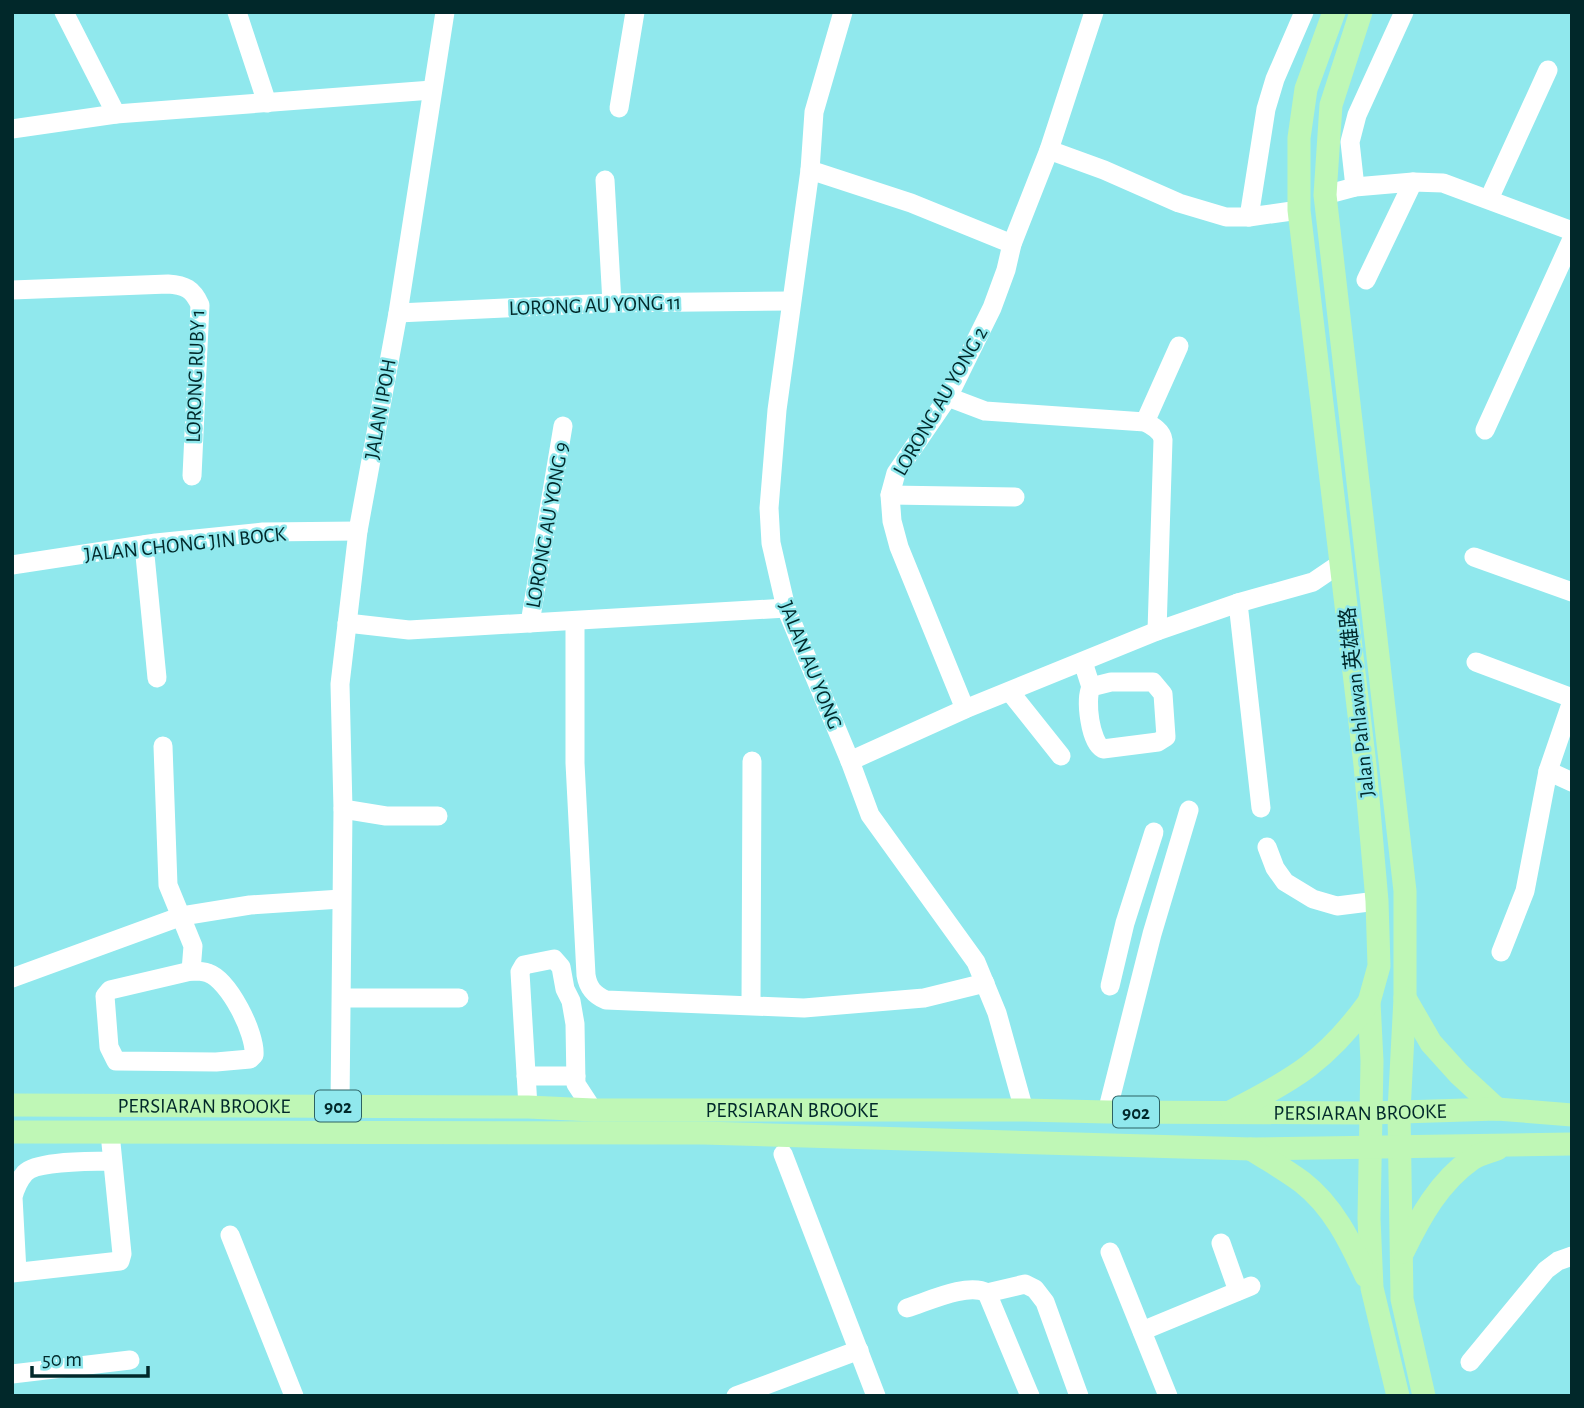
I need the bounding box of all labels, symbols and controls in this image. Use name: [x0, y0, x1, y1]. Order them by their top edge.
street label: LORONG AU YONG 11: [508, 292, 682, 319]
street label: LORONG RUBY 1: [183, 309, 208, 443]
street label: LORONG AU YONG 2: [889, 323, 991, 479]
street label: JALAN IPOH: [361, 357, 400, 461]
street label: LORONG AU YONG 9: [523, 440, 572, 610]
street label: JALAN CHONG JIN BOCK: [83, 523, 287, 566]
street label: JALAN AU YONG: [775, 598, 846, 732]
street label: Jalan Pahlawan 英雄路: [1336, 606, 1378, 798]
road number: 902: [315, 1090, 361, 1122]
street label: PERSIARAN BROOKE: [117, 1095, 291, 1117]
road number: 902: [1113, 1096, 1159, 1128]
street label: PERSIARAN BROOKE: [705, 1100, 878, 1121]
street label: PERSIARAN BROOKE: [1273, 1101, 1447, 1124]
scale bar: [32, 1334, 147, 1378]
text: 50 m: [42, 1349, 82, 1370]

